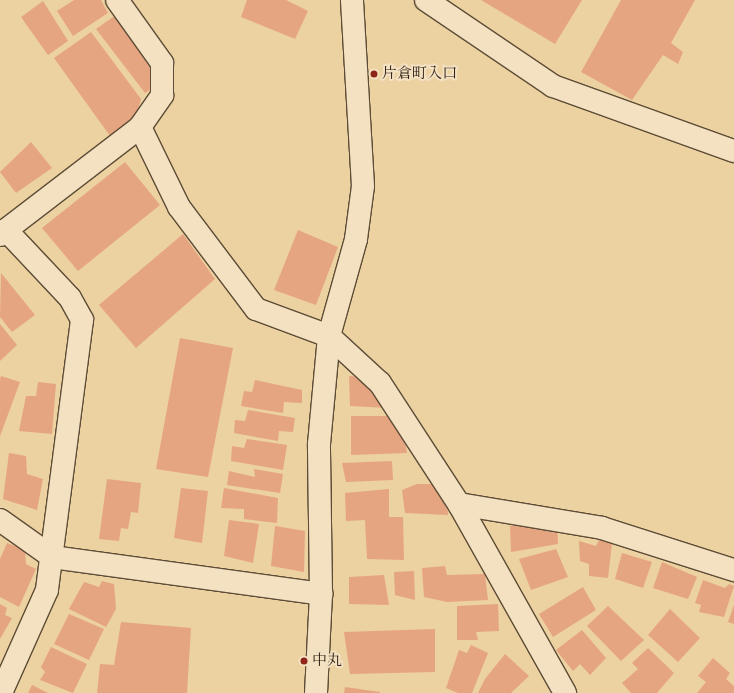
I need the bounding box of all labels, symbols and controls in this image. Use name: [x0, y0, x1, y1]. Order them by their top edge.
place label: 片倉町入口: [382, 65, 457, 83]
marker: 片倉町入口: [369, 69, 379, 79]
place label: 中丸: [312, 652, 342, 670]
marker: 中丸: [299, 656, 309, 666]

